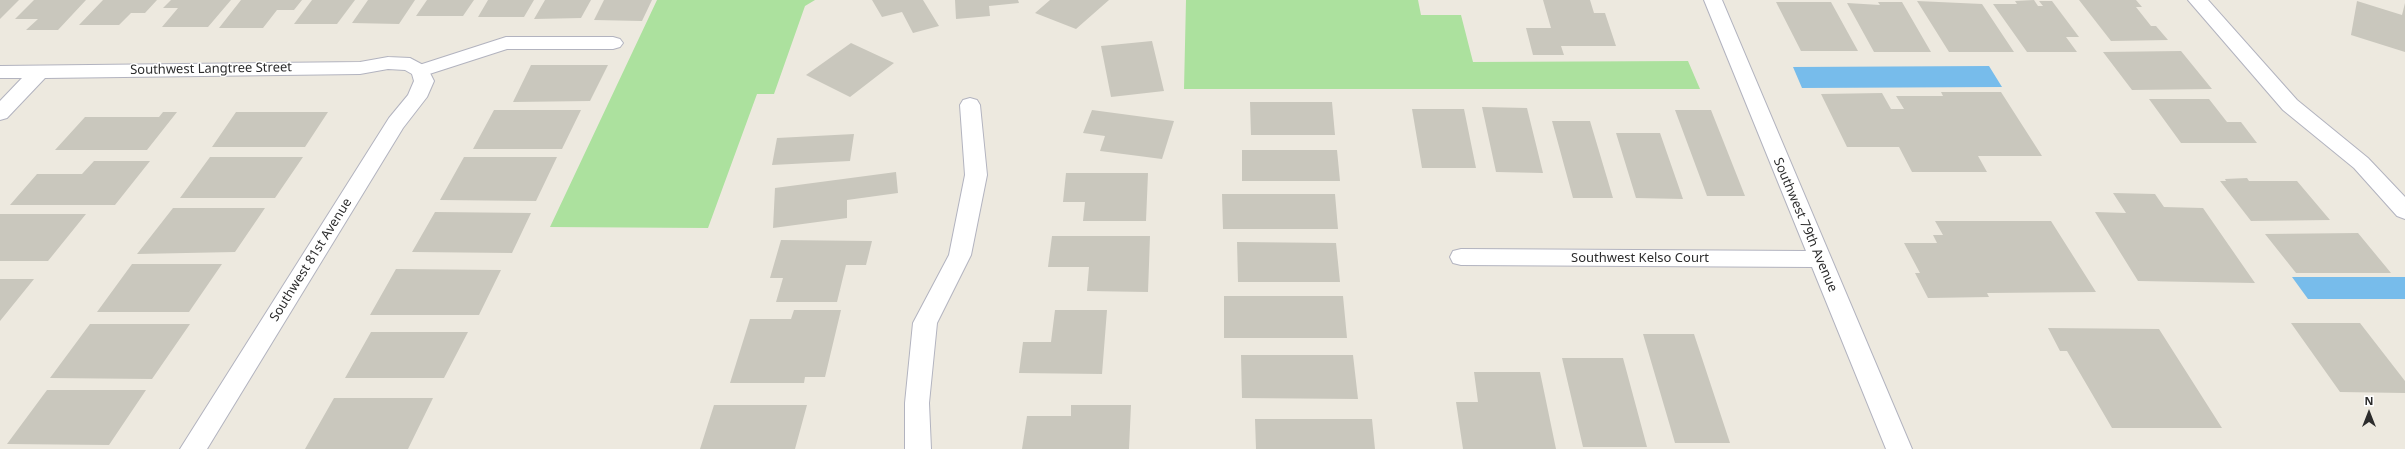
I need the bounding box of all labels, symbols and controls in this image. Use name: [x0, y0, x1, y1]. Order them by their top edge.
street label: Southwest Langtree Street: [130, 60, 292, 78]
street label: Southwest 79th Avenue: [1770, 156, 1840, 294]
street label: Southwest 81st Avenue: [267, 195, 355, 325]
street label: Southwest Kelso Court: [1571, 250, 1709, 266]
north arrow: [2349, 393, 2389, 433]
text: N: [2365, 393, 2373, 408]

